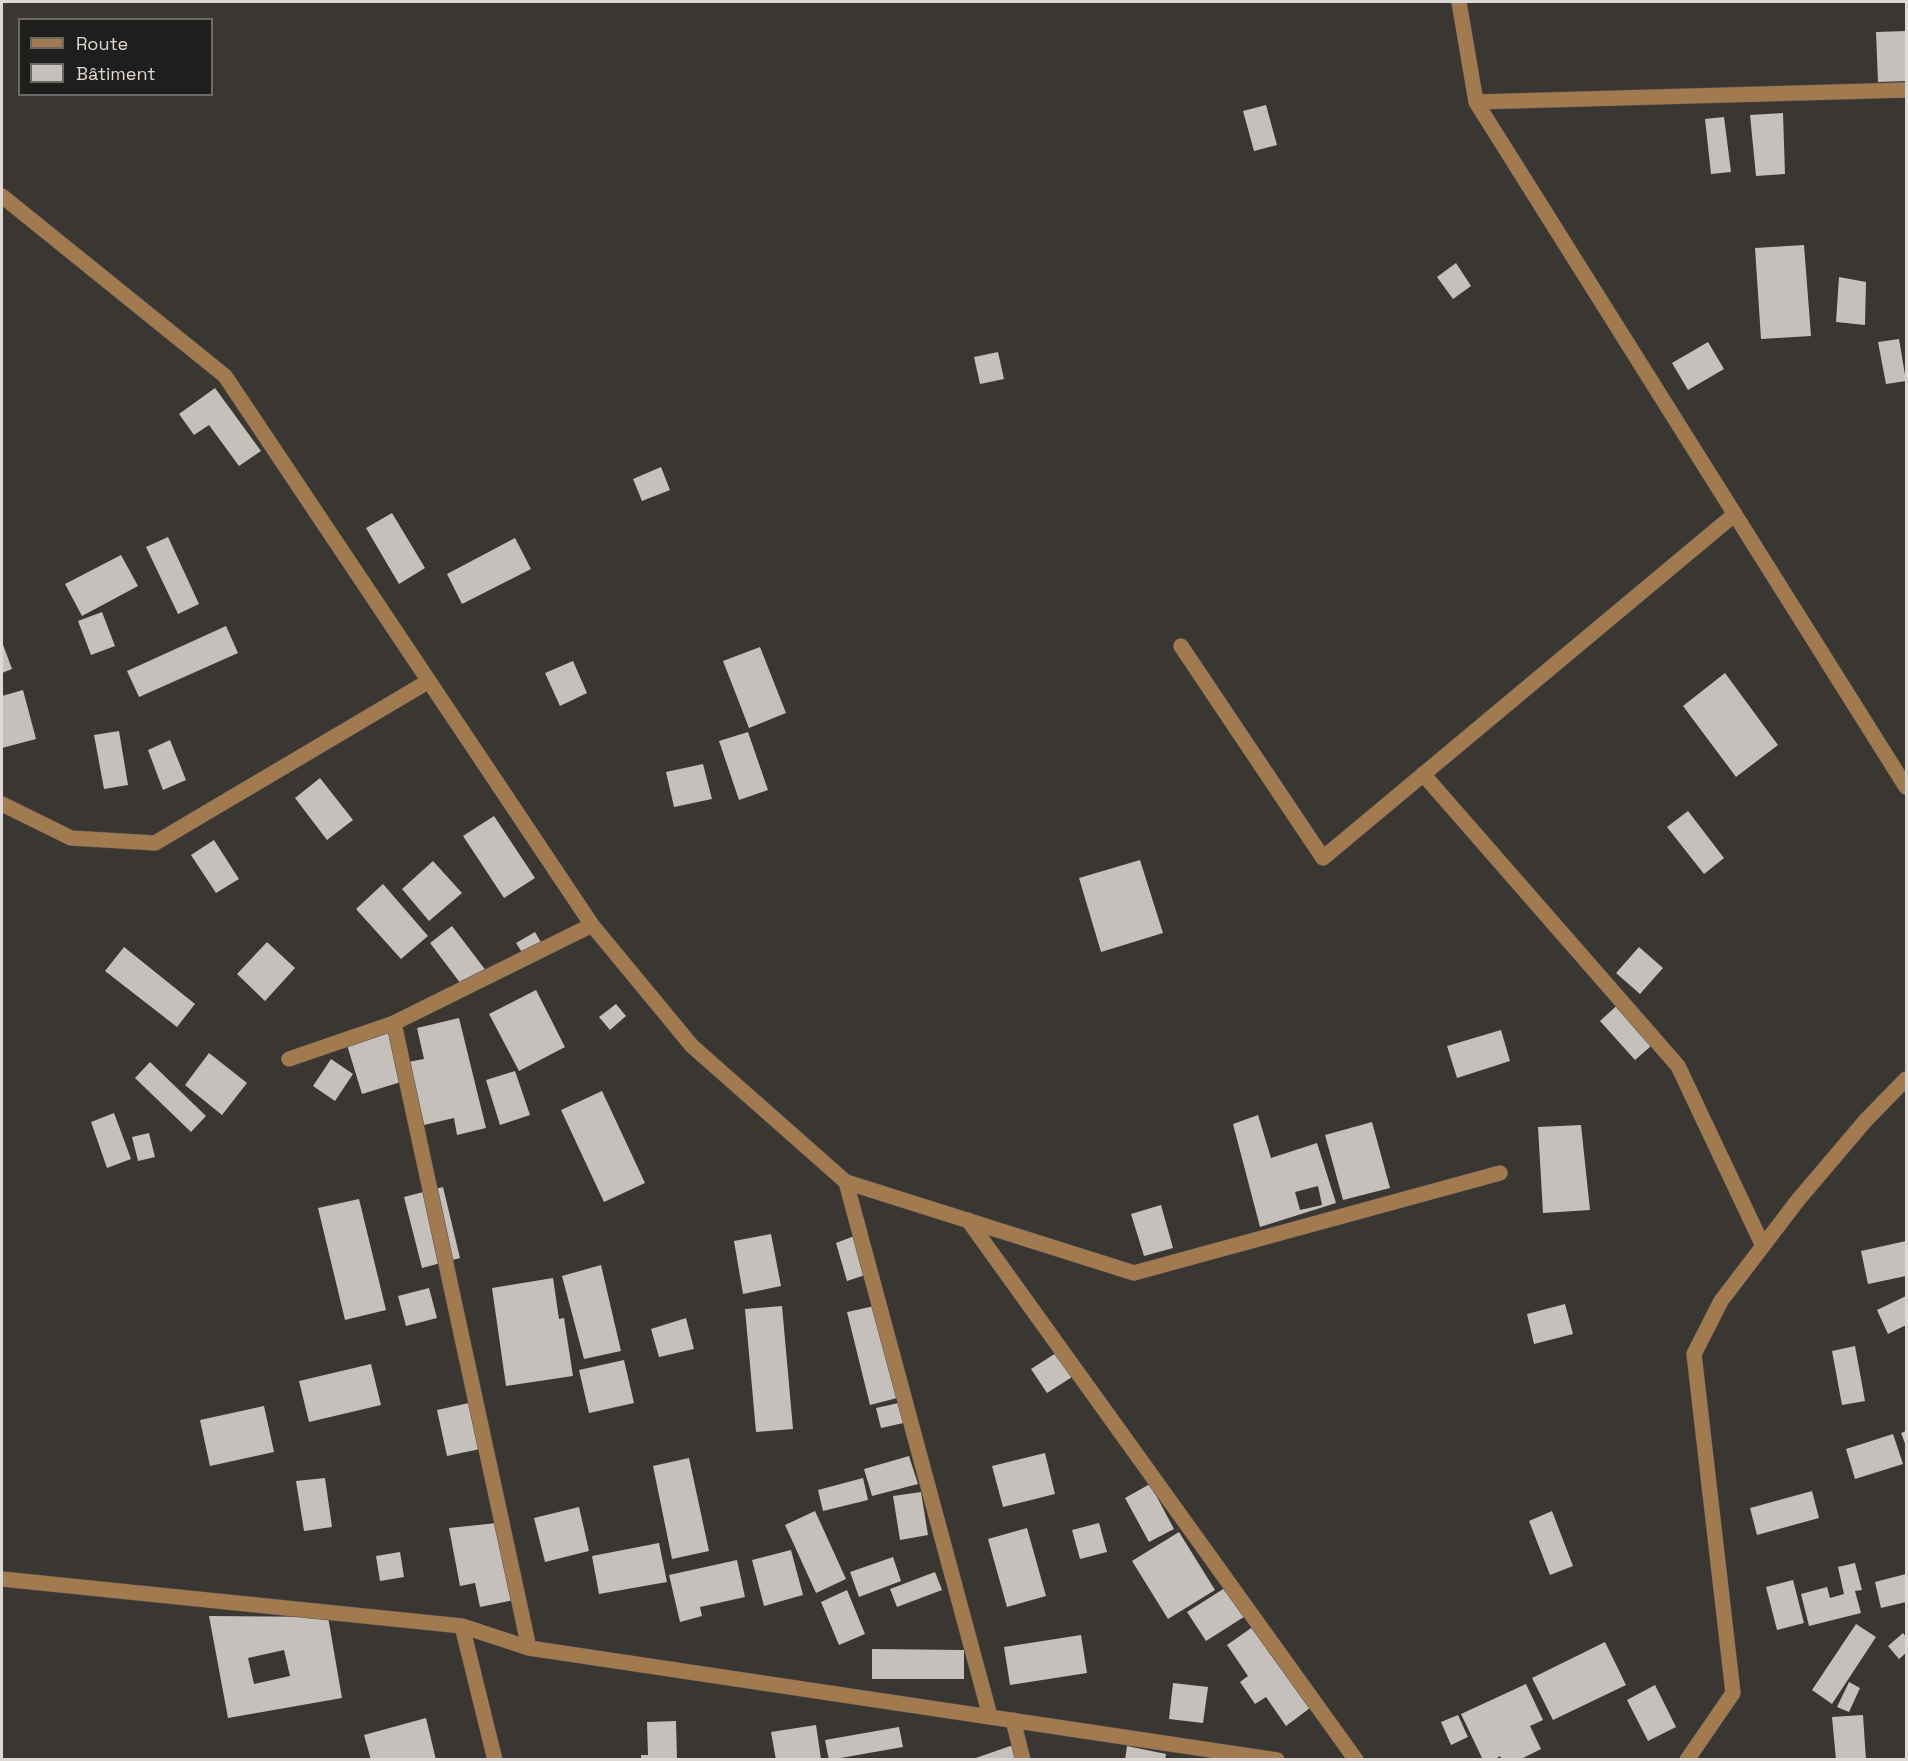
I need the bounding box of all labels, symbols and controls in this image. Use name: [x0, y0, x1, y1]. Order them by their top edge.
legend: [18, 18, 213, 96]
text: Route: [76, 32, 128, 55]
text: Bâtiment: [76, 62, 156, 85]

